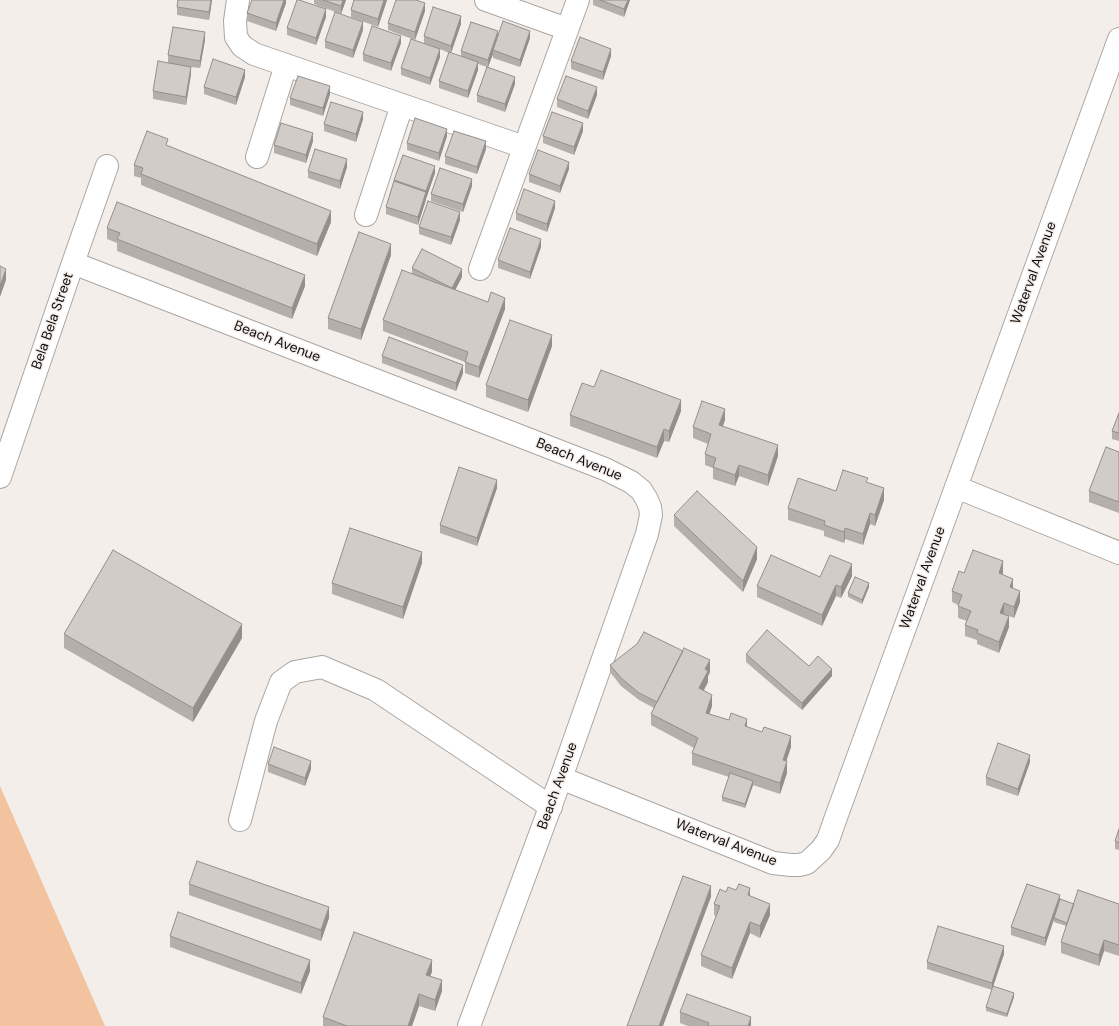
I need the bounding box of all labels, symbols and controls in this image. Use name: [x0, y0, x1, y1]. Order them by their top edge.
street label: Waterval Avenue: [1008, 219, 1060, 327]
street label: Bela Bela Street: [29, 270, 77, 372]
street label: Beach Avenue: [231, 318, 323, 366]
street label: Beach Avenue: [533, 435, 625, 485]
street label: Waterval Avenue: [897, 524, 949, 632]
street label: Beach Avenue: [534, 740, 582, 832]
street label: Waterval Avenue: [673, 816, 779, 870]

